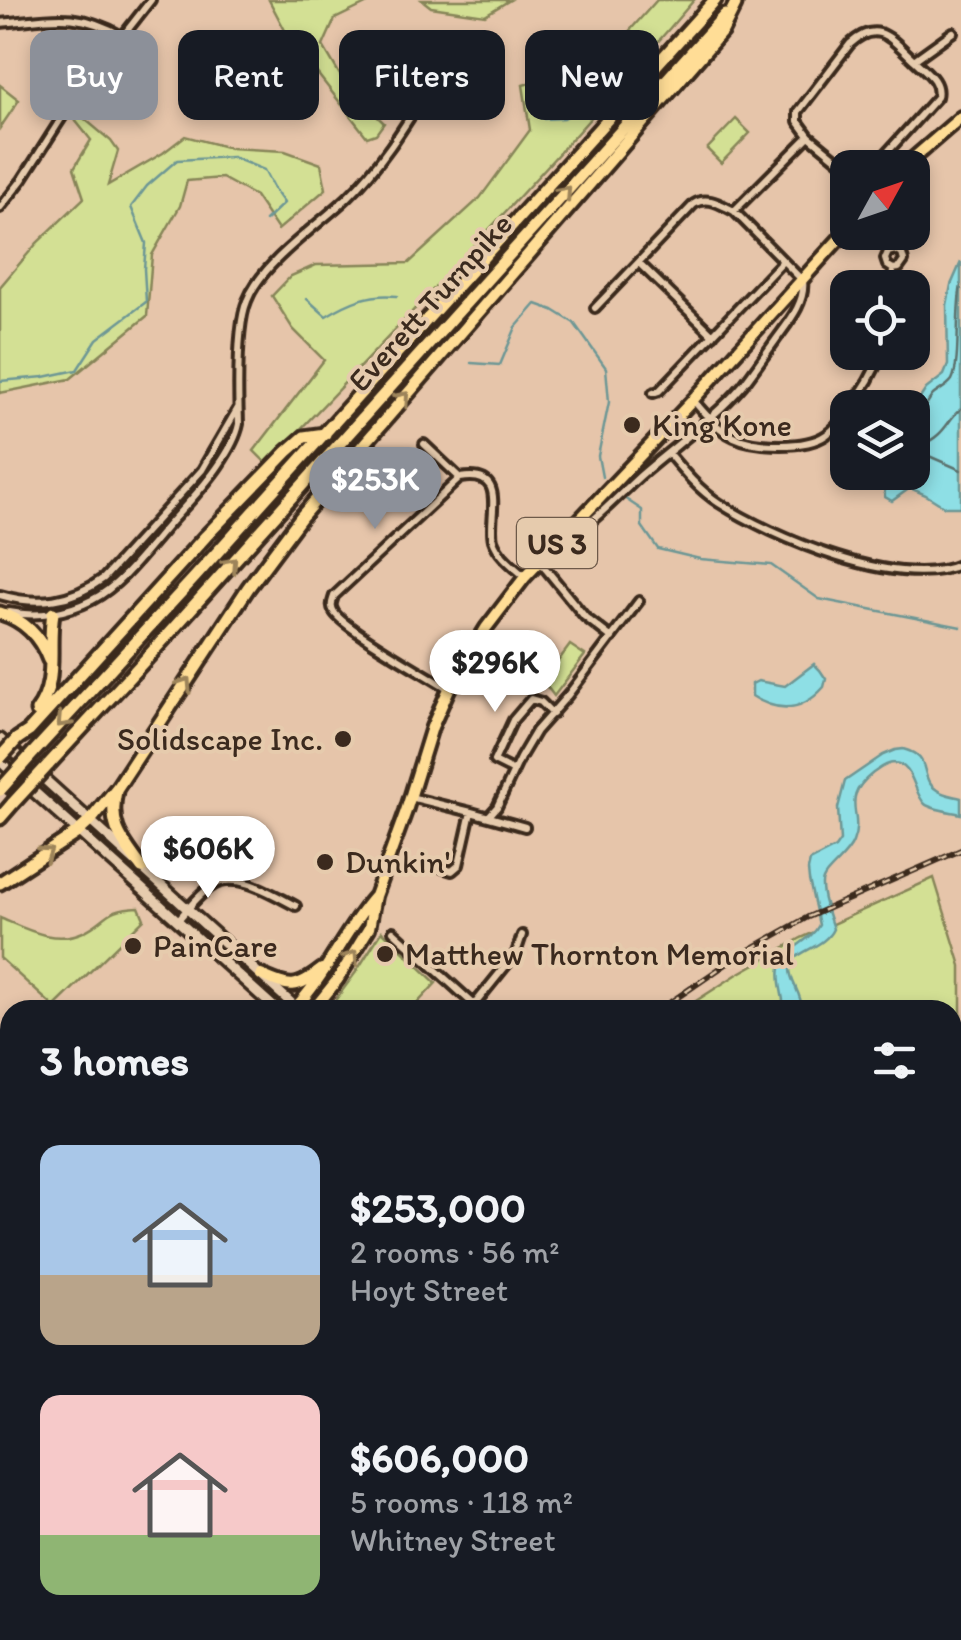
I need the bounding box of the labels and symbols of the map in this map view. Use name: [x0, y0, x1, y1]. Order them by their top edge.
north arrow: [830, 150, 930, 250]
one-way arrow: [554, 185, 572, 204]
street label: Everett Turnpike: [340, 205, 520, 399]
one-way arrow: [392, 391, 410, 410]
place label: King Kone: [652, 406, 792, 444]
marker: King Kone: [621, 414, 643, 436]
pin: $253K: [305, 447, 445, 532]
road number: US 3: [517, 518, 597, 568]
one-way arrow: [220, 557, 238, 576]
pin: $296K: [425, 630, 565, 715]
one-way arrow: [173, 676, 192, 694]
one-way arrow: [57, 709, 75, 728]
place label: Solidscape Inc.: [117, 720, 323, 758]
marker: Solidscape Inc.: [332, 728, 354, 750]
pin: $606K: [138, 816, 278, 901]
place label: Dunkin': [345, 843, 451, 881]
one-way arrow: [35, 847, 53, 866]
marker: Dunkin': [314, 851, 336, 873]
place label: PainCare: [153, 927, 278, 965]
marker: PainCare: [122, 935, 144, 957]
place label: Matthew Thornton Memorial: [405, 935, 794, 973]
marker: Matthew Thornton Memorial: [374, 943, 396, 965]
one-way arrow: [340, 950, 359, 968]

